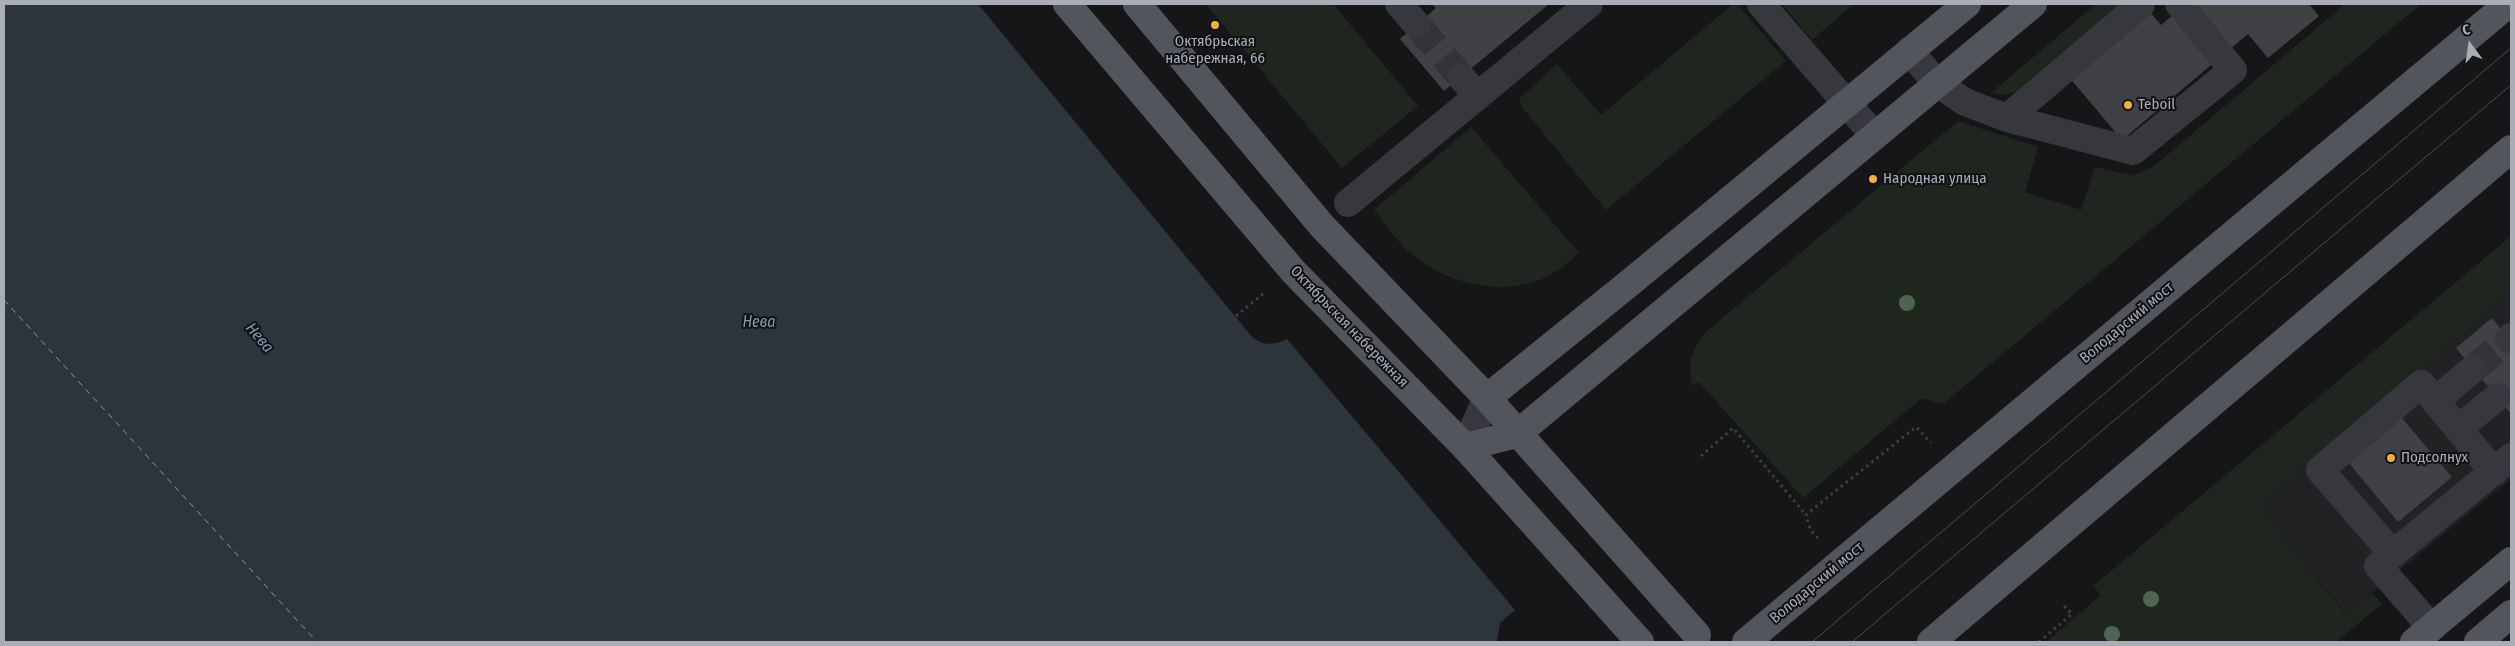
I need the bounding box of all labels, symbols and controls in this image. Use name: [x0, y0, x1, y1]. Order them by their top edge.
marker: Октябрьская набережная, 66: [1209, 19, 1221, 31]
north arrow: [2445, 20, 2495, 70]
text: С: [2461, 21, 2472, 39]
place label: Октябрьская набережная, 66: [1165, 33, 1265, 68]
place label: Teboil: [2138, 96, 2175, 114]
marker: Teboil: [2122, 99, 2134, 111]
place label: Народная улица: [1883, 170, 1987, 188]
marker: Народная улица: [1867, 173, 1879, 185]
street label: Октябрьская набережная: [1286, 262, 1412, 392]
street label: Володарский мост: [2076, 279, 2178, 367]
water label: Нева: [742, 313, 776, 333]
water label: Нева: [241, 319, 277, 357]
place label: Подсолнух: [2401, 449, 2468, 467]
marker: Подсолнух: [2385, 452, 2397, 464]
street label: Володарский мост: [1766, 539, 1868, 627]

